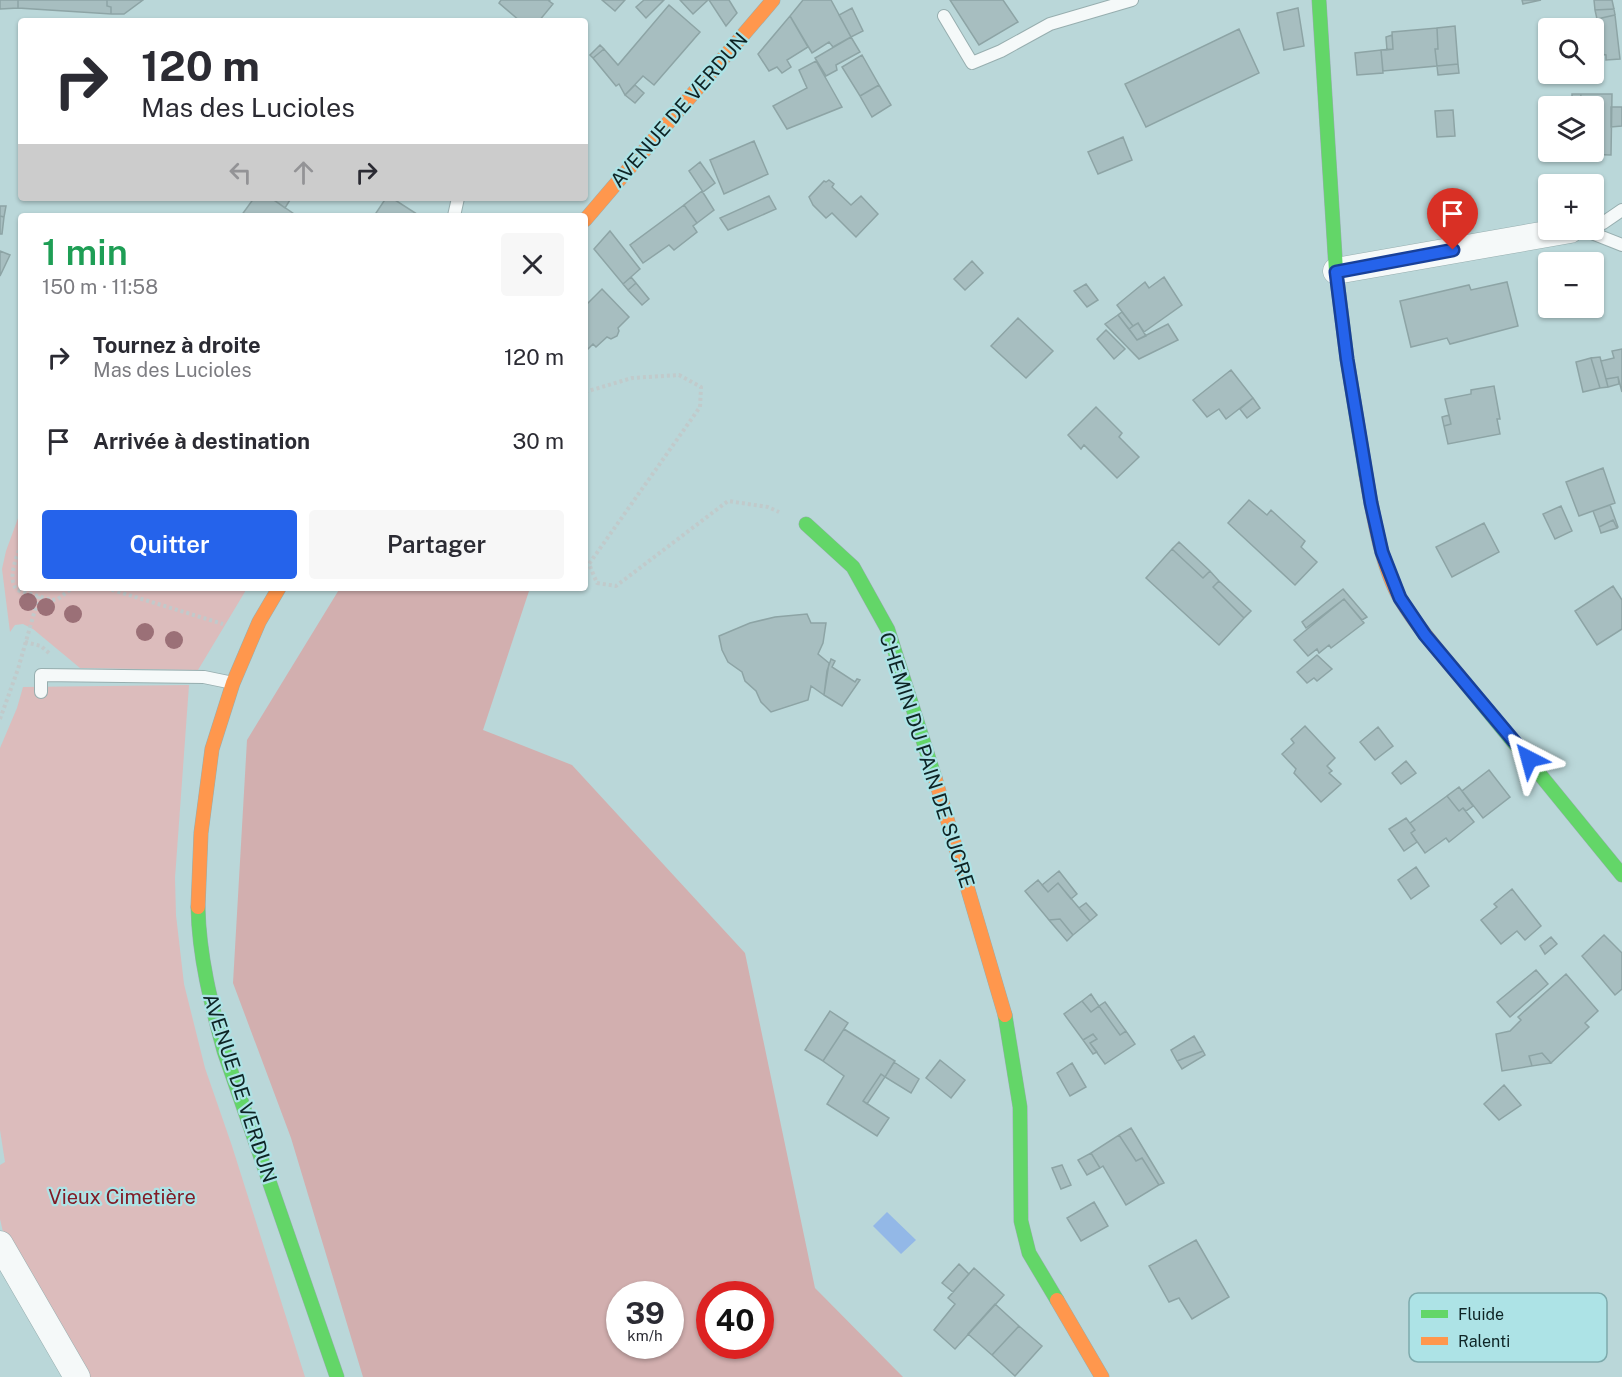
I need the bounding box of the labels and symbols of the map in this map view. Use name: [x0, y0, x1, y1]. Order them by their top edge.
street label: AVENUE DE VERDUN: [605, 28, 753, 192]
pin: [1427, 188, 1478, 250]
street label: CHEMIN DU PAIN DE SUCRE: [874, 629, 980, 891]
position arrow: [1497, 727, 1561, 791]
street label: AVENUE DE VERDUN: [198, 990, 282, 1186]
park label: Vieux Cimetière: [48, 1185, 196, 1209]
speed limit sign: 40: [696, 1281, 774, 1359]
legend: [1409, 1293, 1607, 1362]
text: Fluide: [1458, 1305, 1504, 1324]
text: Ralenti: [1458, 1332, 1510, 1351]

